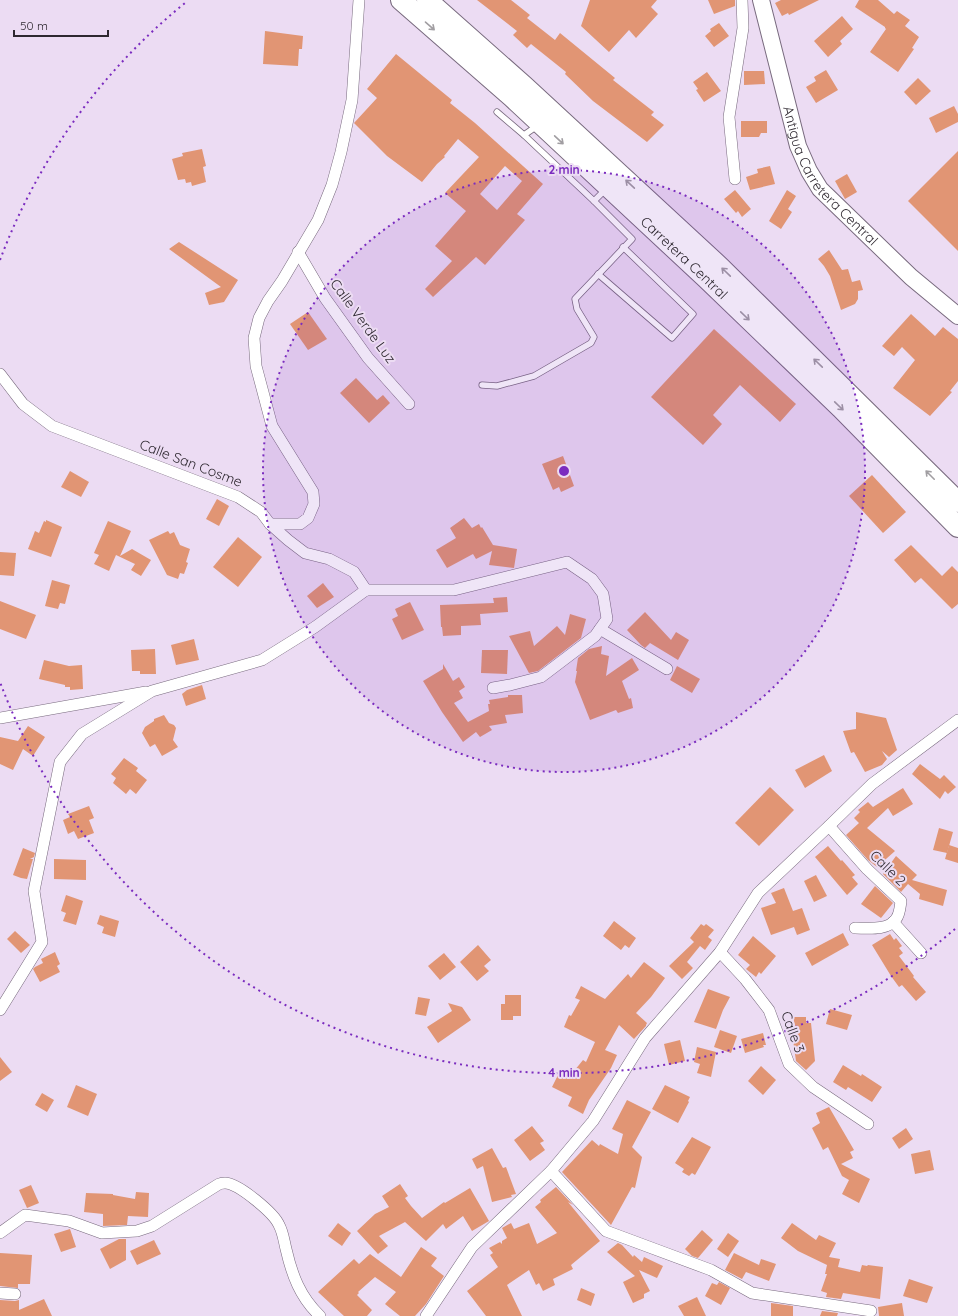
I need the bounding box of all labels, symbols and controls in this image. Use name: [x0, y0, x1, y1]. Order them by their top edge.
scale bar: [14, 12, 108, 38]
text: 50 m: [20, 18, 48, 33]
one-way arrow: [425, 21, 436, 30]
street label: Antigua Carretera Central: [779, 104, 882, 249]
one-way arrow: [554, 136, 564, 145]
text: 2 min: [548, 162, 580, 177]
one-way arrow: [625, 179, 635, 189]
street label: Carretera Central: [637, 213, 732, 303]
one-way arrow: [721, 267, 731, 277]
street label: Calle Verde Luz: [326, 275, 400, 367]
one-way arrow: [740, 311, 750, 321]
one-way arrow: [813, 358, 823, 368]
one-way arrow: [834, 401, 844, 411]
street label: Calle San Cosme: [137, 435, 245, 491]
centre of rings: [557, 464, 571, 478]
one-way arrow: [925, 470, 935, 480]
street label: Calle 2: [866, 846, 910, 890]
street label: Calle 3: [777, 1009, 809, 1055]
text: 4 min: [548, 1065, 580, 1080]

